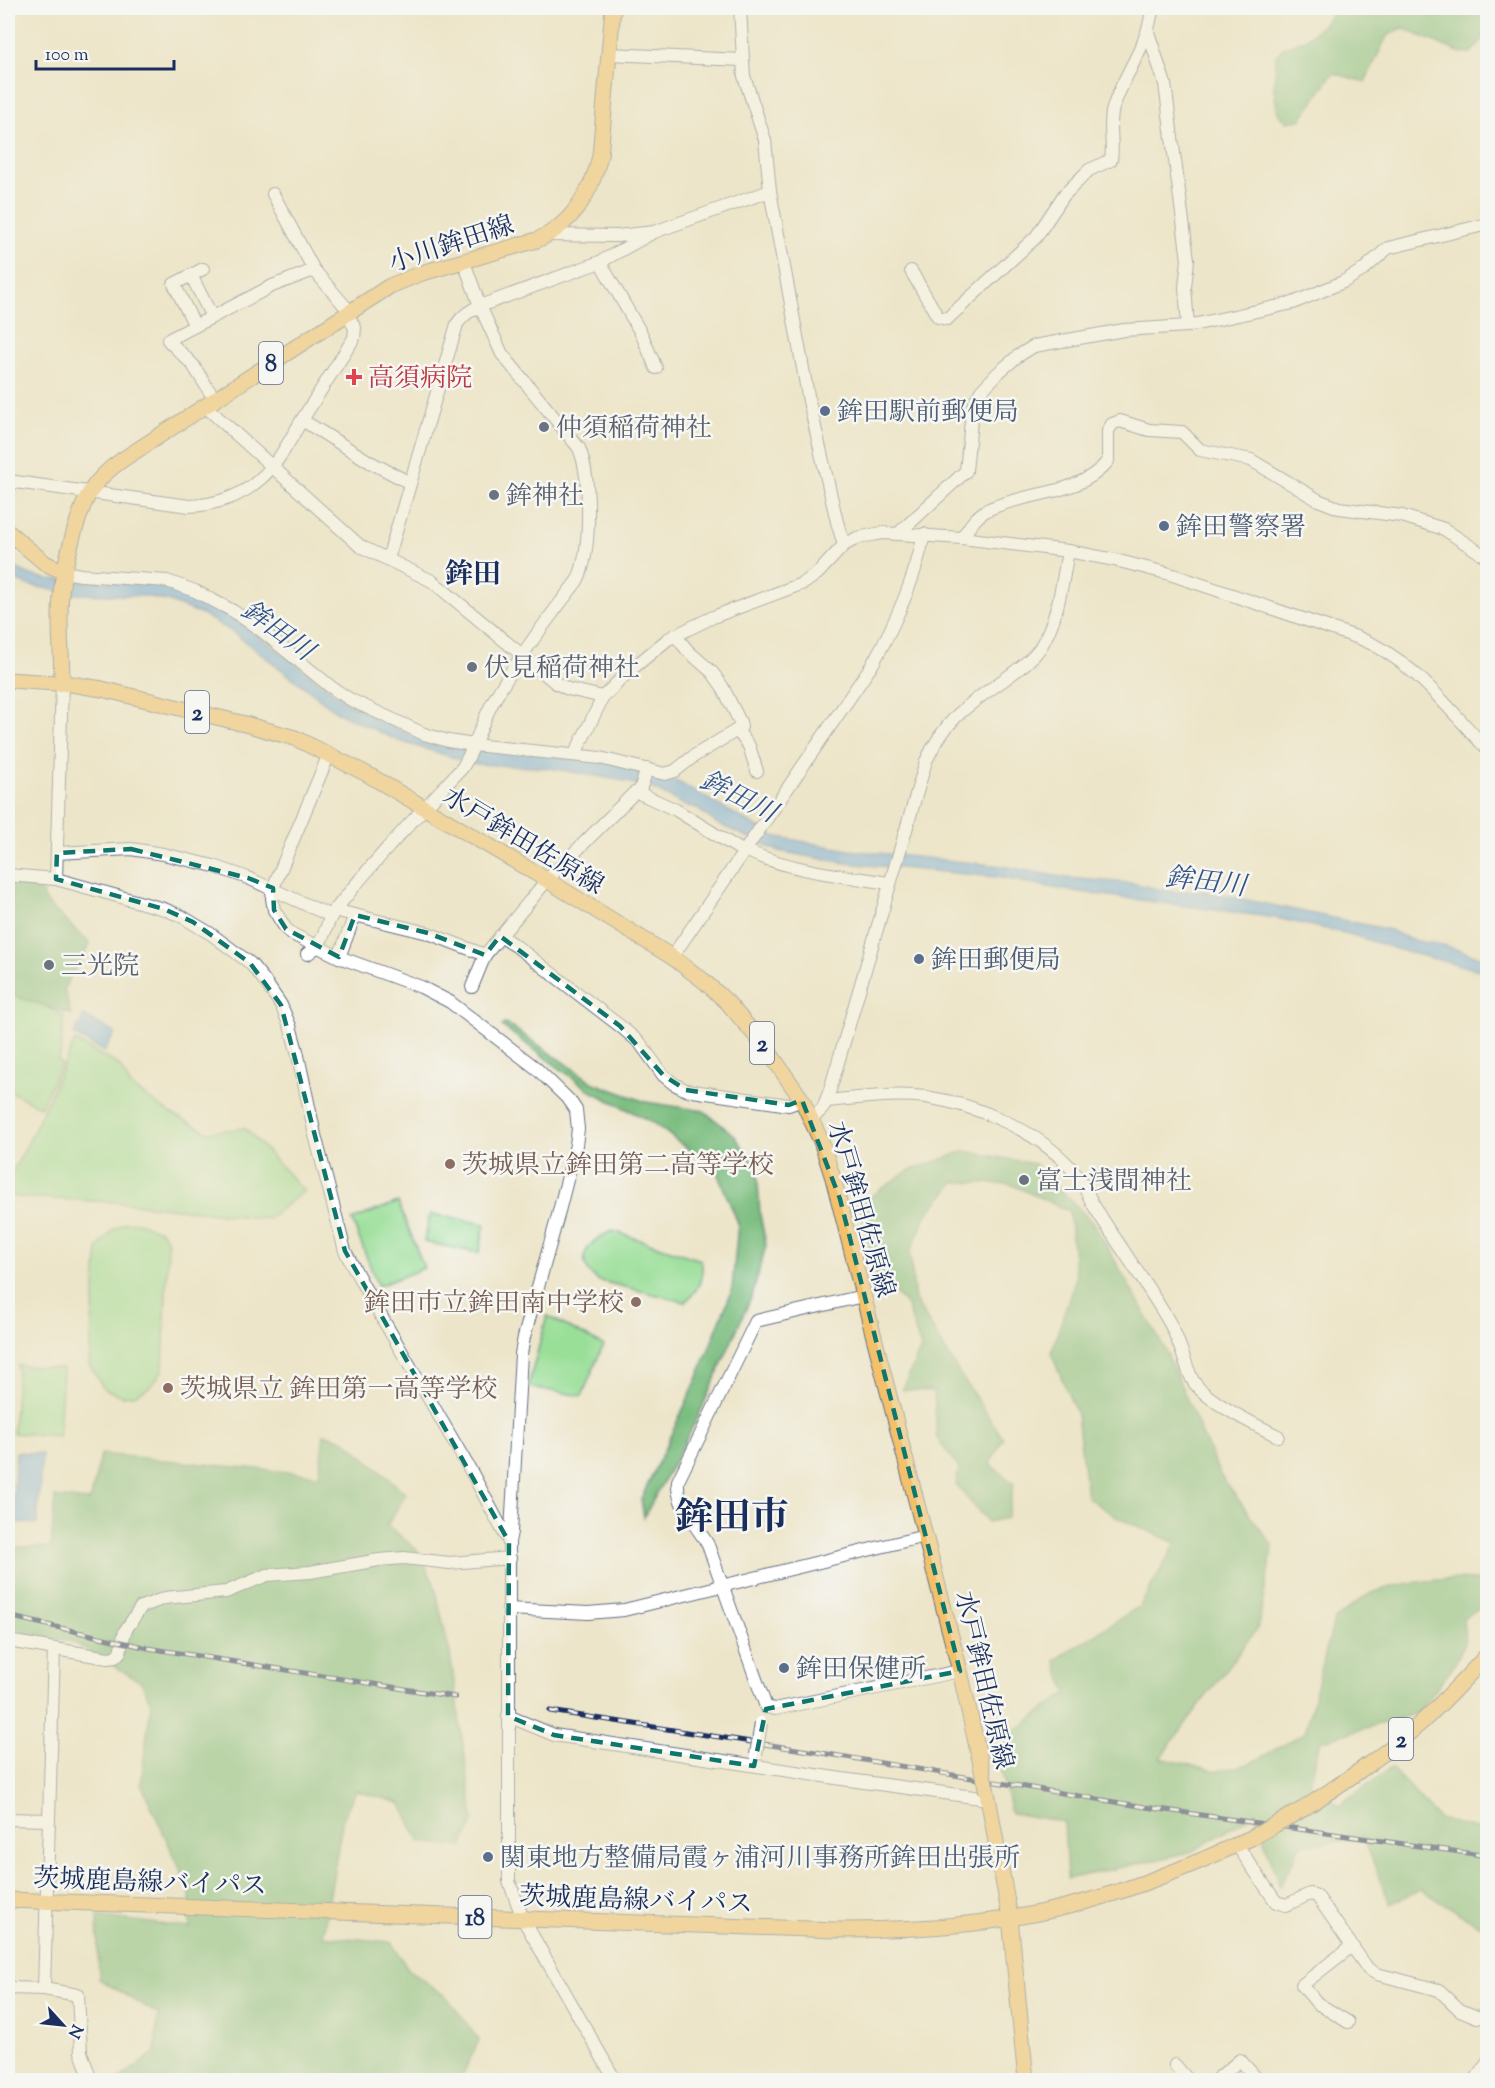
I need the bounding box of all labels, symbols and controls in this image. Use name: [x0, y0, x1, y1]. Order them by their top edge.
scale bar: [36, 33, 174, 71]
text: 100 m: [45, 43, 89, 69]
street label: 小川鉾田線: [384, 208, 519, 283]
road number: 8: [259, 342, 283, 384]
place label: 高須病院: [368, 361, 472, 398]
marker: 高須病院: [345, 368, 363, 386]
place label: 鉾田駅前郵便局: [837, 395, 1019, 432]
marker: 鉾田駅前郵便局: [818, 404, 832, 418]
place label: 仲須稲荷神社: [556, 411, 712, 448]
marker: 仲須稲荷神社: [537, 420, 551, 434]
place label: 鉾神社: [506, 479, 584, 516]
marker: 鉾神社: [487, 488, 501, 502]
place label: 鉾田警察署: [1176, 510, 1306, 547]
marker: 鉾田警察署: [1157, 519, 1171, 533]
district label: 鉾田: [445, 556, 501, 596]
water label: 鉾田川: [232, 592, 323, 673]
place label: 伏見稲荷神社: [484, 651, 640, 688]
marker: 伏見稲荷神社: [465, 660, 479, 674]
road number: 2: [185, 691, 209, 733]
water label: 鉾田川: [693, 762, 785, 835]
street label: 水戸鉾田佐原線: [435, 779, 610, 905]
water label: 鉾田川: [1163, 859, 1251, 908]
place label: 鉾田郵便局: [931, 943, 1061, 980]
place label: 三光院: [61, 949, 139, 986]
marker: 鉾田郵便局: [912, 952, 926, 966]
marker: 三光院: [42, 958, 56, 972]
road number: 2: [750, 1022, 774, 1064]
street label: 水戸鉾田佐原線: [817, 1117, 902, 1302]
place label: 茨城県立鉾田第二高等学校: [462, 1148, 774, 1185]
marker: 茨城県立鉾田第二高等学校: [443, 1157, 457, 1171]
place label: 富士浅間神社: [1036, 1164, 1192, 1201]
marker: 富士浅間神社: [1017, 1173, 1031, 1187]
place label: 鉾田市立鉾田南中学校: [364, 1286, 624, 1323]
marker: 鉾田市立鉾田南中学校: [629, 1295, 643, 1309]
place label: 茨城県立 鉾田第一高等学校: [180, 1372, 498, 1409]
marker: 茨城県立 鉾田第一高等学校: [161, 1381, 175, 1395]
district label: 鉾田市: [675, 1493, 789, 1547]
street label: 水戸鉾田佐原線: [944, 1588, 1021, 1773]
place label: 鉾田保健所: [796, 1652, 926, 1689]
marker: 鉾田保健所: [777, 1661, 791, 1675]
road number: 2: [1389, 1718, 1413, 1760]
place label: 関東地方整備局霞ヶ浦河川事務所鉾田出張所: [500, 1841, 1020, 1878]
marker: 関東地方整備局霞ヶ浦河川事務所鉾田出張所: [481, 1850, 495, 1864]
street label: 茨城鹿島線バイパス: [33, 1861, 267, 1906]
street label: 茨城鹿島線バイパス: [519, 1879, 753, 1924]
road number: 18: [458, 1896, 492, 1938]
north arrow: [33, 1995, 93, 2055]
text: N: [61, 2020, 87, 2042]

